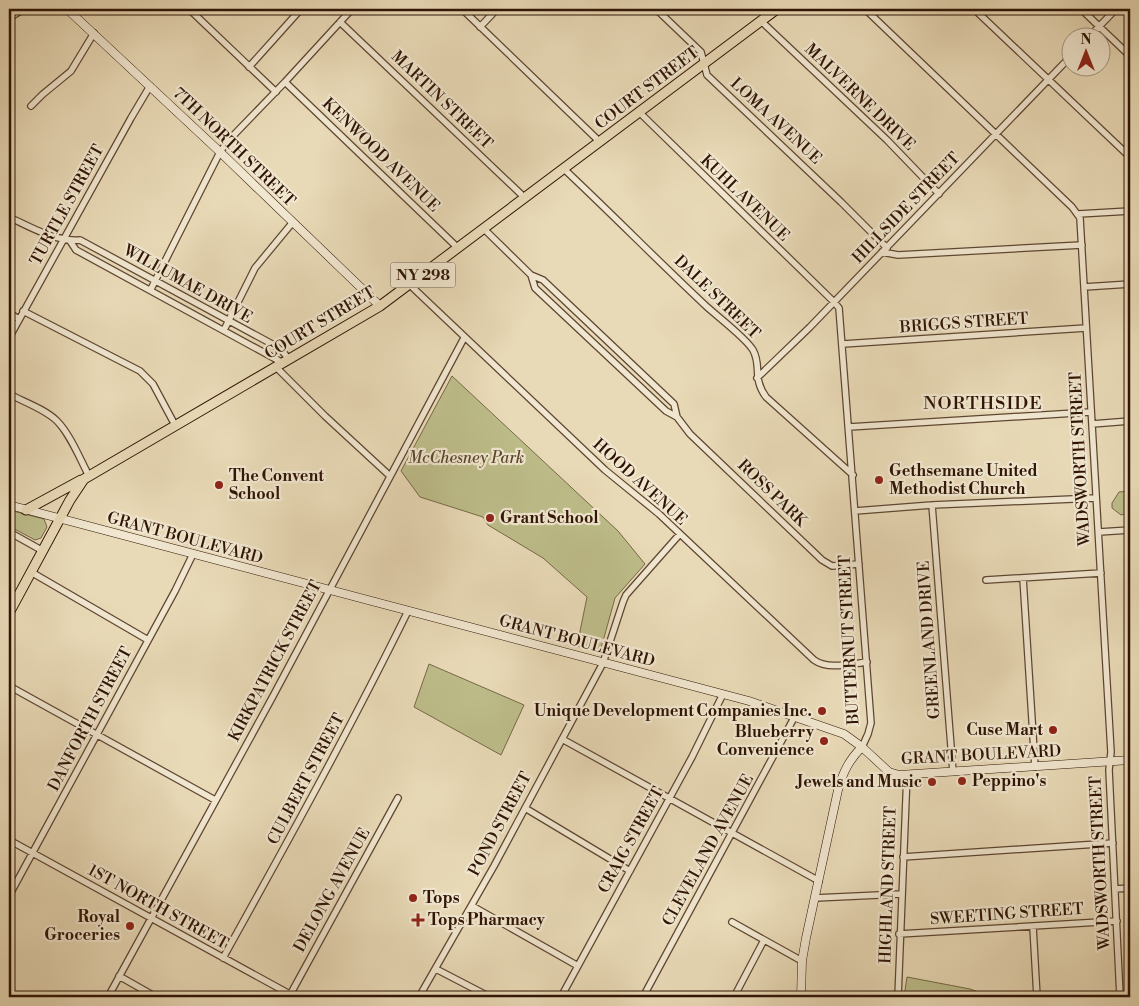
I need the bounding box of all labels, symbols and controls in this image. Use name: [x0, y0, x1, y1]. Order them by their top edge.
north arrow: [1062, 28, 1112, 78]
text: N: [1080, 31, 1092, 49]
street label: MALVERNE DRIVE: [801, 39, 919, 155]
street label: COURT STREET: [591, 42, 703, 134]
street label: MARTIN STREET: [387, 47, 497, 153]
street label: LOMA AVENUE: [726, 74, 826, 168]
street label: 7TH NORTH STREET: [169, 83, 299, 211]
street label: KENWOOD AVENUE: [318, 94, 444, 216]
street label: TURTLE STREET: [26, 141, 108, 269]
street label: HILLSIDE STREET: [848, 148, 964, 268]
street label: KUHL AVENUE: [696, 150, 794, 246]
street label: WILLUMAE DRIVE: [119, 240, 256, 328]
street label: DALE STREET: [670, 251, 764, 343]
road number: NY 298: [390, 262, 456, 288]
street label: COURT STREET: [261, 282, 379, 364]
street label: BRIGGS STREET: [898, 309, 1029, 338]
street label: WADSWORTH STREET: [1065, 371, 1095, 548]
district label: NORTHSIDE: [923, 392, 1043, 415]
street label: HOOD AVENUE: [589, 434, 691, 530]
park label: McChesney Park: [408, 448, 524, 468]
street label: ROSS PARK: [733, 455, 812, 532]
place label: Gethsemane United Methodist Church: [889, 461, 1038, 499]
place label: The Convent School: [229, 466, 324, 504]
marker: Gethsemane United Methodist Church: [873, 474, 885, 486]
marker: The Convent School: [213, 479, 225, 491]
street label: GRANT BOULEVARD: [105, 508, 265, 568]
place label: Grant School: [500, 508, 599, 528]
marker: Grant School: [484, 512, 496, 524]
street label: BUTTERNUT STREET: [835, 555, 863, 726]
street label: GREENLAND DRIVE: [913, 560, 945, 720]
street label: KIRKPATRICK STREET: [224, 577, 326, 745]
street label: GRANT BOULEVARD: [497, 611, 657, 671]
street label: DANFORTH STREET: [44, 643, 136, 795]
place label: Unique Development Companies Inc.: [534, 701, 812, 721]
marker: Unique Development Companies Inc.: [816, 705, 828, 717]
street label: CULBERT STREET: [263, 710, 349, 848]
place label: Cuse Mart: [966, 720, 1043, 740]
place label: Blueberry Convenience: [717, 722, 815, 760]
marker: Cuse Mart: [1047, 724, 1059, 736]
marker: Blueberry Convenience: [818, 735, 830, 747]
street label: GRANT BOULEVARD: [900, 741, 1062, 769]
street label: POND STREET: [464, 768, 536, 880]
street label: CLEVELAND AVENUE: [658, 771, 758, 929]
place label: Peppino's: [972, 771, 1046, 791]
place label: Jewels and Music: [795, 772, 922, 792]
marker: Peppino's: [956, 775, 968, 787]
street label: WADSWORTH STREET: [1085, 775, 1115, 952]
marker: Jewels and Music: [926, 776, 938, 788]
street label: CRAIG STREET: [594, 783, 668, 897]
street label: HIGHLAND STREET: [875, 806, 901, 964]
street label: DELONG AVENUE: [289, 824, 375, 956]
street label: 1ST NORTH STREET: [84, 860, 232, 954]
place label: Tops: [423, 888, 460, 908]
marker: Tops: [407, 892, 419, 904]
street label: SWEETING STREET: [930, 899, 1084, 929]
place label: Royal Groceries: [44, 907, 121, 945]
place label: Tops Pharmacy: [428, 910, 546, 930]
marker: Tops Pharmacy: [412, 914, 424, 926]
marker: Royal Groceries: [124, 920, 136, 932]

